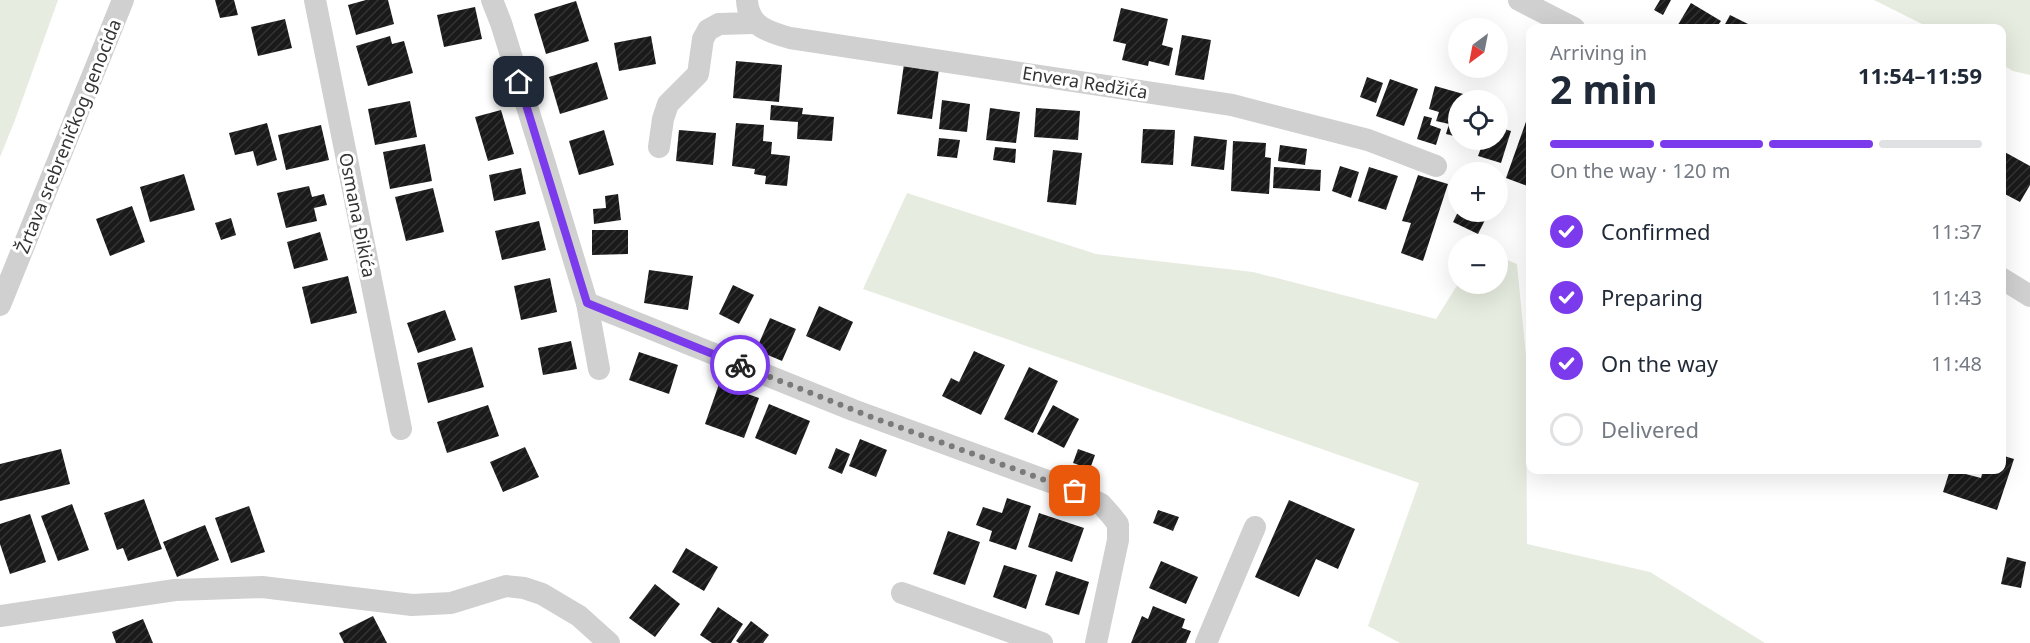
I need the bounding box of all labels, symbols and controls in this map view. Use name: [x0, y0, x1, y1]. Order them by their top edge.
street label: Žrtava srebreničkog genocida: [10, 15, 126, 257]
north arrow: [1448, 18, 1508, 78]
map controls: [1448, 18, 1508, 294]
text: Arriving in: [1550, 39, 1647, 66]
pin: [493, 56, 544, 107]
street label: Envera Redžića: [1021, 60, 1149, 104]
text: 11:54–11:59: [1858, 60, 1982, 90]
text: 2 min: [1550, 62, 1657, 115]
icon: home: [502, 65, 535, 98]
button: locate: [1448, 90, 1508, 150]
street label: Osmana Đikića: [334, 151, 382, 279]
text: On the way · 120 m: [1550, 157, 1730, 184]
button: +: [1448, 162, 1508, 222]
icon: check: [1550, 215, 1583, 248]
text: Confirmed: [1601, 216, 1711, 246]
text: 11:37: [1931, 218, 1982, 245]
button: −: [1448, 234, 1508, 294]
icon: check: [1550, 281, 1583, 314]
text: Preparing: [1601, 282, 1703, 312]
text: 11:43: [1931, 284, 1982, 311]
courier: [710, 335, 770, 395]
icon: check: [1550, 347, 1583, 380]
text: On the way: [1601, 348, 1718, 378]
icon: bike: [724, 349, 757, 382]
text: 11:48: [1931, 350, 1982, 377]
text: Delivered: [1601, 414, 1699, 444]
pin: [1049, 465, 1100, 516]
icon: bag: [1058, 474, 1091, 507]

